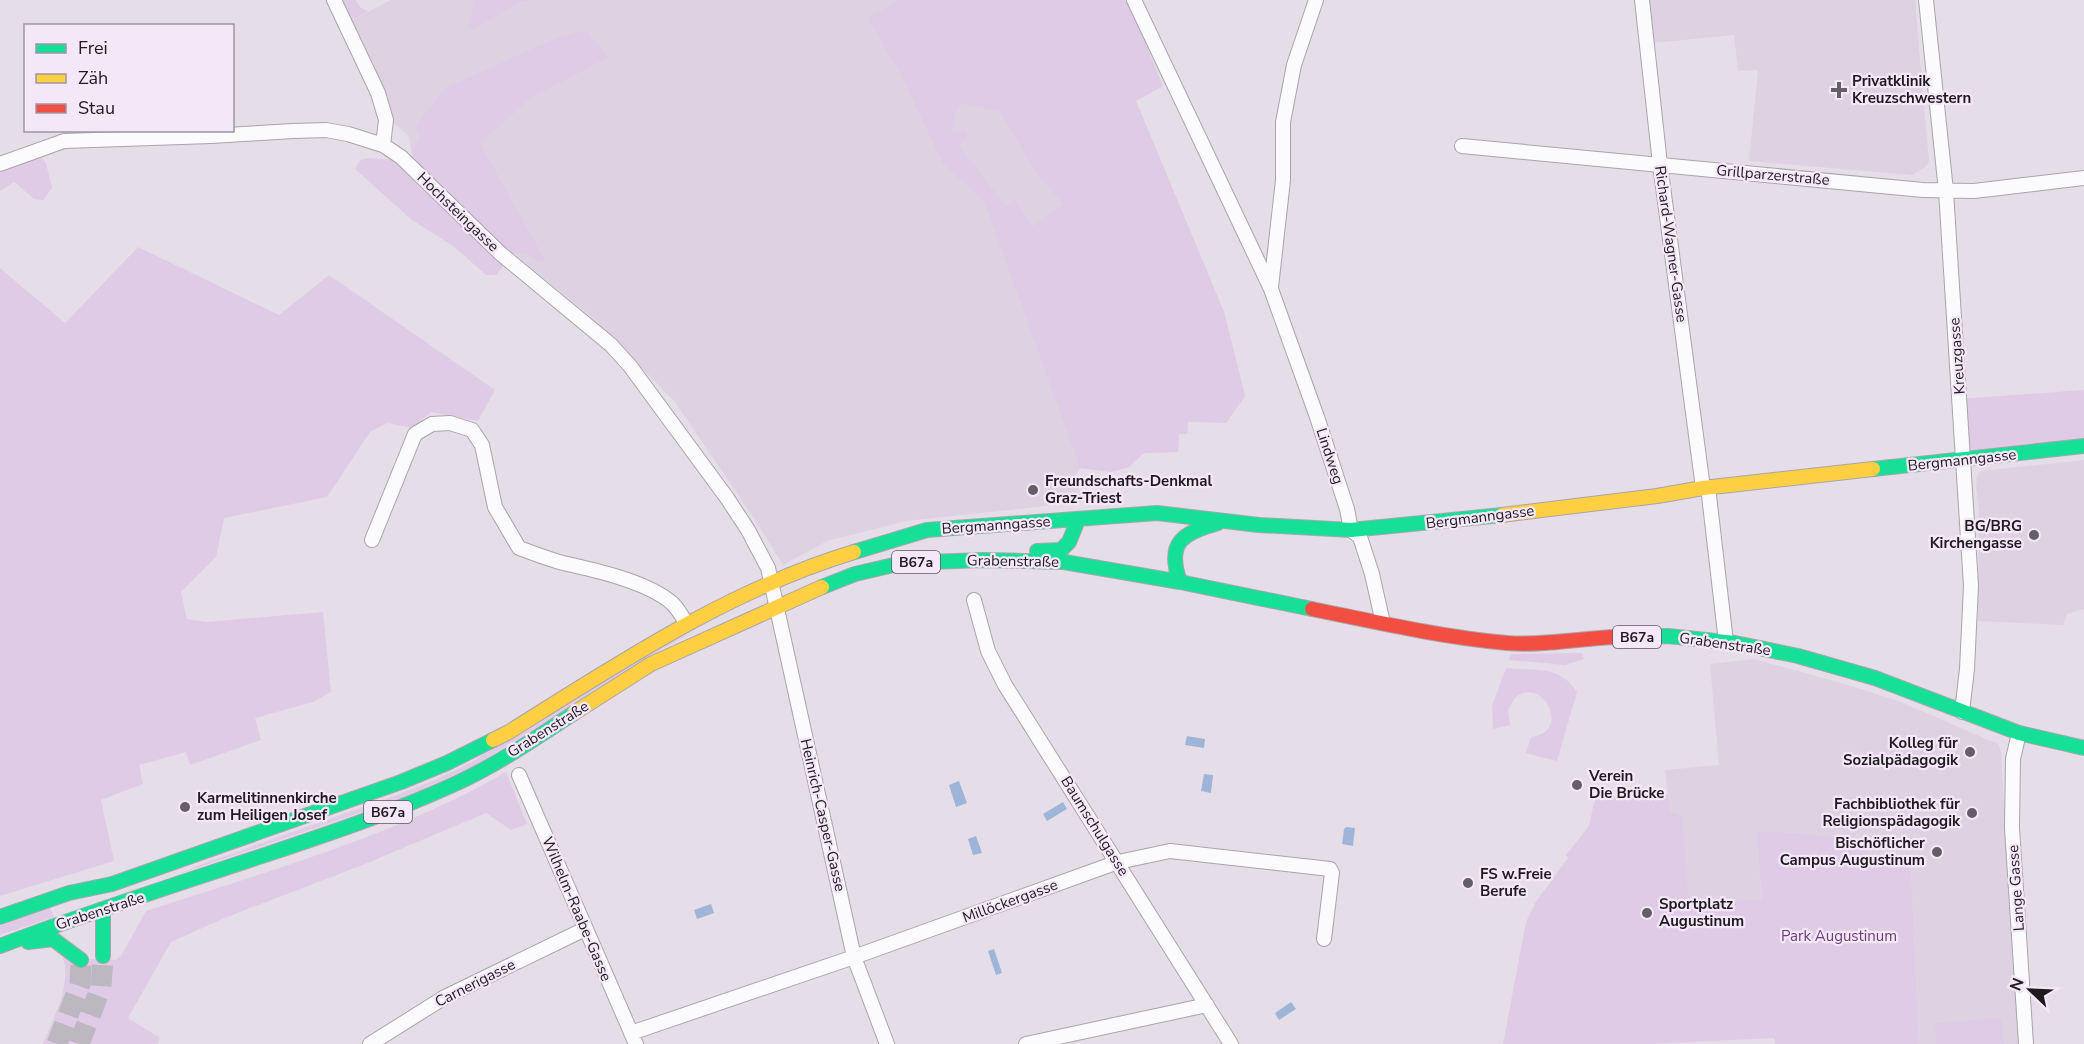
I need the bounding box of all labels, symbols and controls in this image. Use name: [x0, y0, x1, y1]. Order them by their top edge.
legend: [24, 24, 234, 132]
text: Frei: [78, 36, 108, 60]
text: Zäh: [78, 66, 108, 90]
place label: Privatklinik Kreuzschwestern: [1852, 71, 1971, 108]
marker: Privatklinik Kreuzschwestern: [1830, 81, 1848, 99]
text: Stau: [78, 96, 115, 120]
street label: Grillparzerstraße: [1716, 160, 1830, 190]
street label: Richard-Wagner-Gasse: [1650, 164, 1692, 324]
street label: Hochsteingasse: [413, 168, 503, 256]
street label: Kreuzgasse: [1944, 317, 1970, 395]
street label: Lindweg: [1312, 425, 1348, 487]
street label: Bergmanngasse: [1907, 444, 2017, 476]
place label: Freundschafts-Denkmal Graz-Triest: [1045, 471, 1212, 508]
marker: Freundschafts-Denkmal Graz-Triest: [1026, 483, 1040, 497]
street label: Bergmanngasse: [1425, 500, 1535, 534]
street label: Bergmanngasse: [941, 511, 1051, 539]
place label: BG/BRG Kirchengasse: [1930, 516, 2022, 553]
marker: BG/BRG Kirchengasse: [2027, 528, 2041, 542]
street label: Grabenstraße: [967, 550, 1059, 572]
road number: B67a: [892, 551, 940, 573]
road number: B67a: [1613, 626, 1661, 648]
street label: Grabenstraße: [1678, 628, 1772, 660]
street label: Grabenstraße: [504, 696, 592, 762]
place label: Kolleg für Sozialpädagogik: [1843, 733, 1959, 770]
street label: Heinrich-Casper-Gasse: [796, 737, 850, 893]
marker: Kolleg für Sozialpädagogik: [1963, 745, 1977, 759]
place label: Verein Die Brücke: [1588, 766, 1664, 803]
street label: Baumschulgasse: [1056, 772, 1134, 880]
marker: Verein Die Brücke: [1570, 778, 1584, 792]
place label: Karmelitinnenkirche zum Heiligen Josef: [197, 788, 337, 825]
place label: Fachbibliothek für Religionspädagogik: [1823, 794, 1961, 831]
marker: Karmelitinnenkirche zum Heiligen Josef: [178, 800, 192, 814]
road number: B67a: [364, 801, 412, 823]
marker: Fachbibliothek für Religionspädagogik: [1965, 806, 1979, 820]
place label: Bischöflicher Campus Augustinum: [1780, 833, 1925, 870]
street label: Wilhelm-Raabe-Gasse: [538, 834, 616, 984]
street label: Lange Gasse: [2003, 844, 2029, 932]
marker: Bischöflicher Campus Augustinum: [1930, 845, 1944, 859]
place label: FS w.Freie Berufe: [1480, 864, 1552, 901]
street label: Millöckergasse: [960, 874, 1060, 928]
marker: FS w.Freie Berufe: [1461, 876, 1475, 890]
street label: Grabenstraße: [53, 887, 147, 935]
place label: Sportplatz Augustinum: [1659, 894, 1744, 931]
marker: Sportplatz Augustinum: [1640, 906, 1654, 920]
park label: Park Augustinum: [1781, 926, 1897, 946]
street label: Carnerigasse: [431, 954, 519, 1012]
north arrow: [2000, 960, 2060, 1020]
text: N: [2005, 975, 2030, 994]

